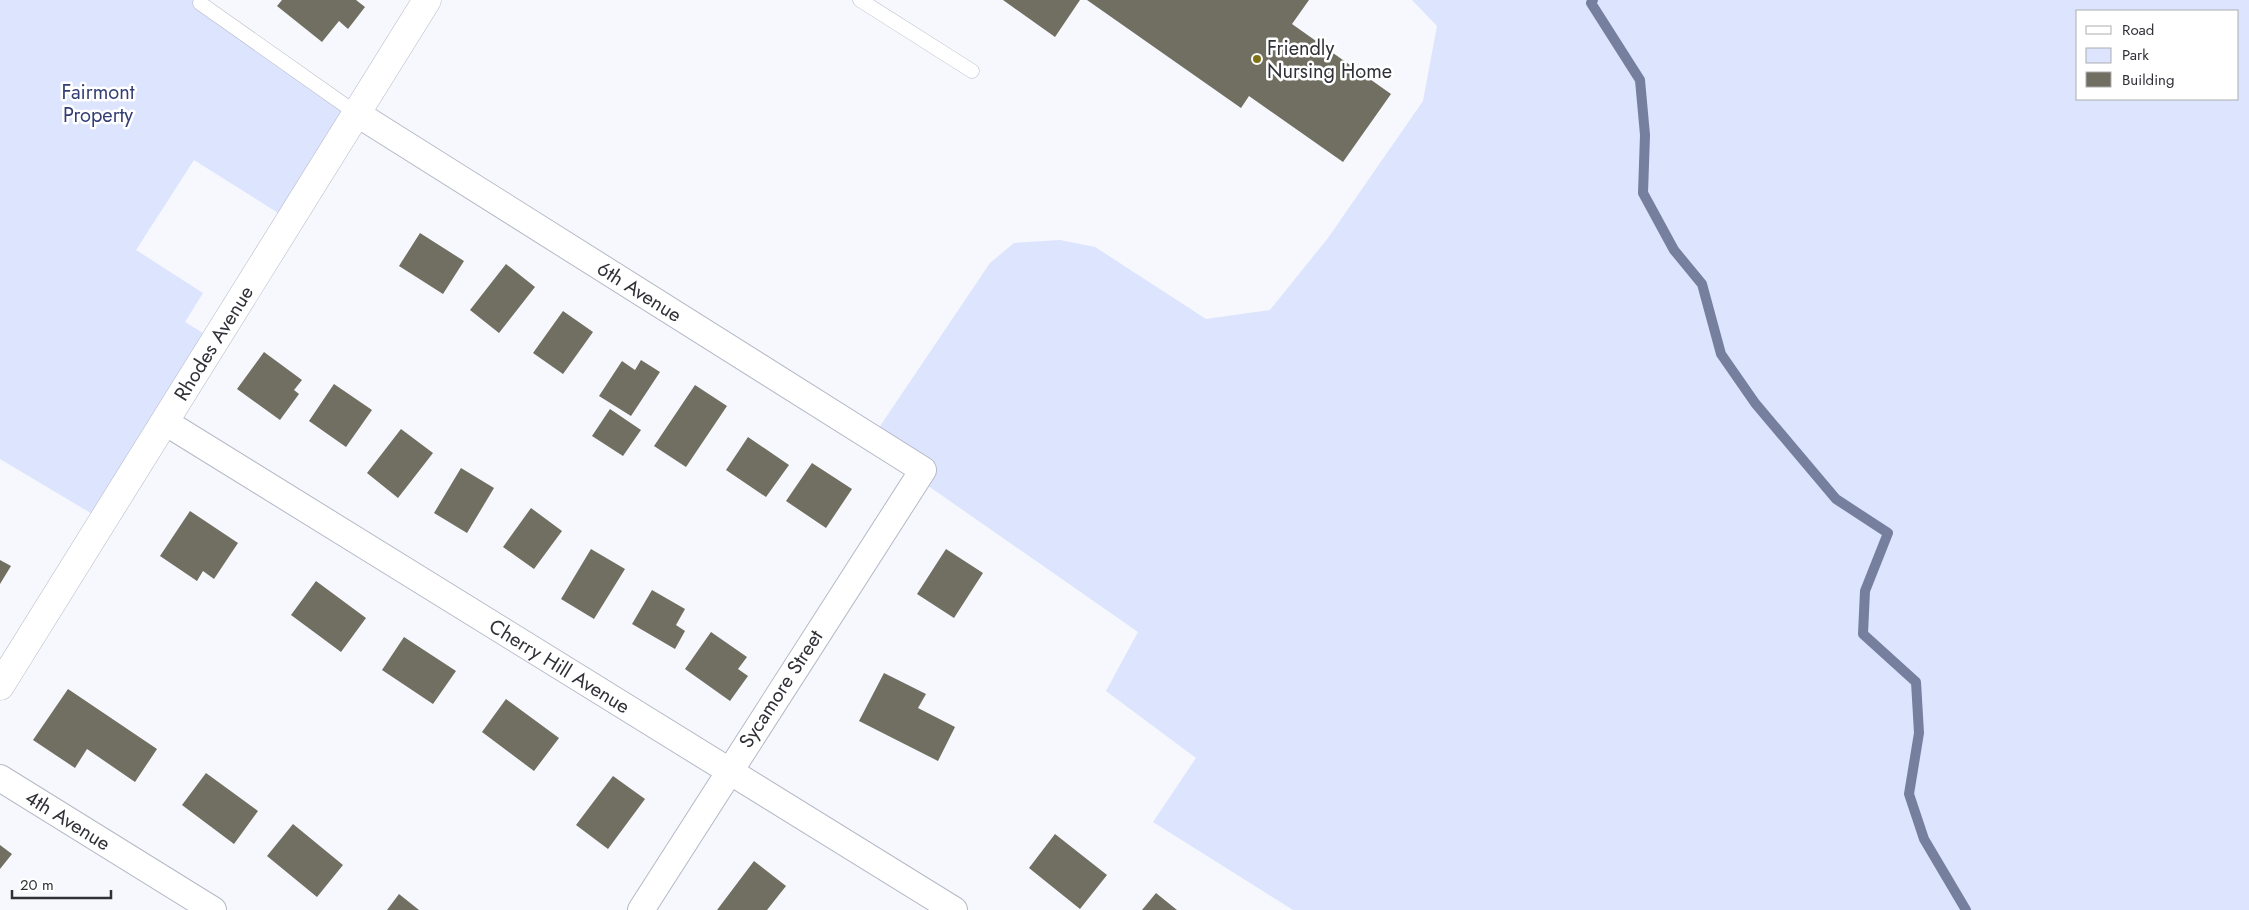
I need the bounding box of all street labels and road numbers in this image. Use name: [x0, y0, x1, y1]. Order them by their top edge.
street label: 6th Avenue: [591, 254, 687, 329]
street label: Rhodes Avenue: [167, 280, 260, 406]
street label: Cherry Hill Avenue: [484, 611, 636, 721]
street label: Sycamore Street: [732, 624, 830, 754]
street label: 4th Avenue: [20, 783, 116, 858]

